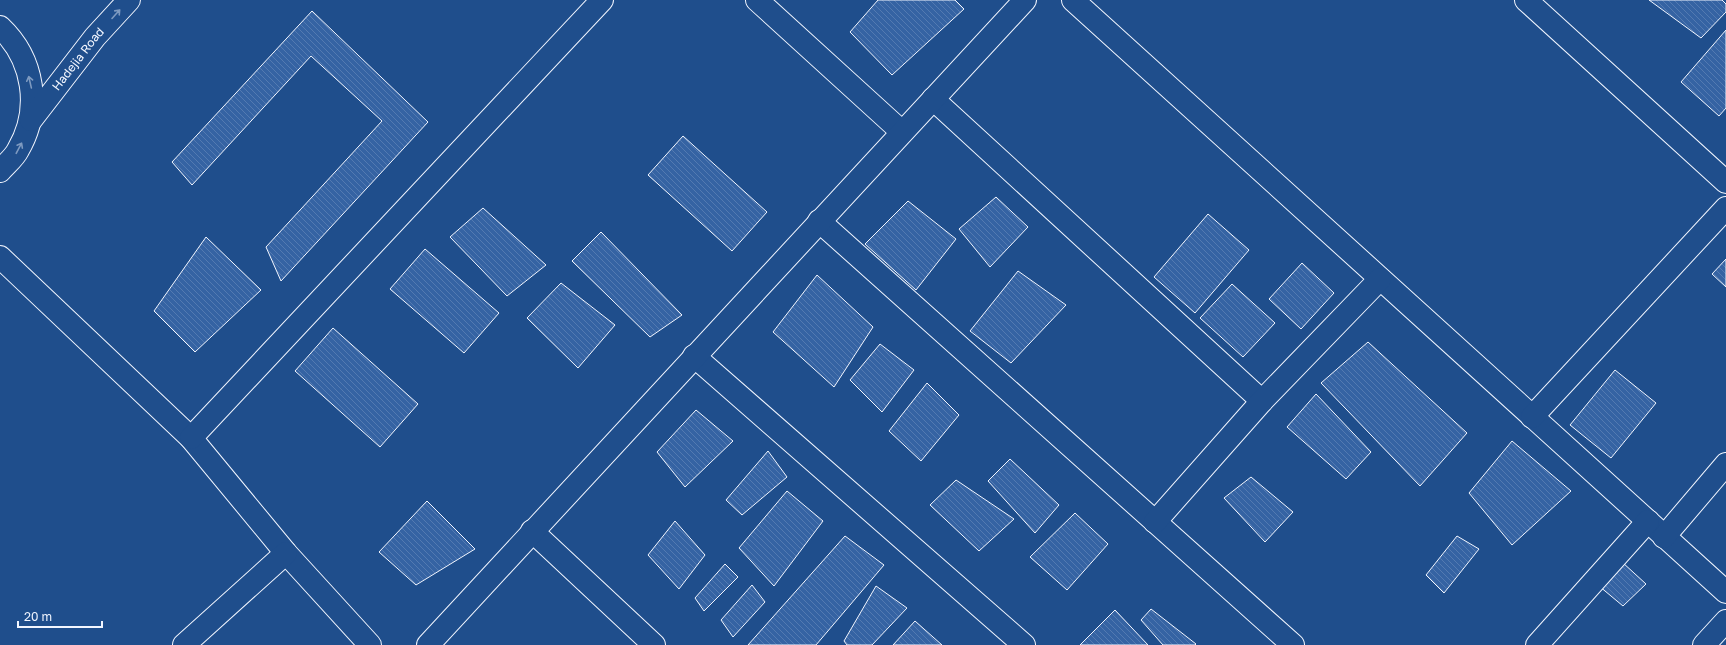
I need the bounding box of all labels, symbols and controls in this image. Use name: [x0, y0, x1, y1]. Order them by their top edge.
one-way arrow: [111, 9, 120, 19]
street label: Hadejia Road: [49, 24, 107, 93]
one-way arrow: [26, 75, 34, 88]
one-way arrow: [15, 142, 23, 154]
scale bar: [18, 603, 102, 629]
text: 20 m: [24, 609, 52, 624]

